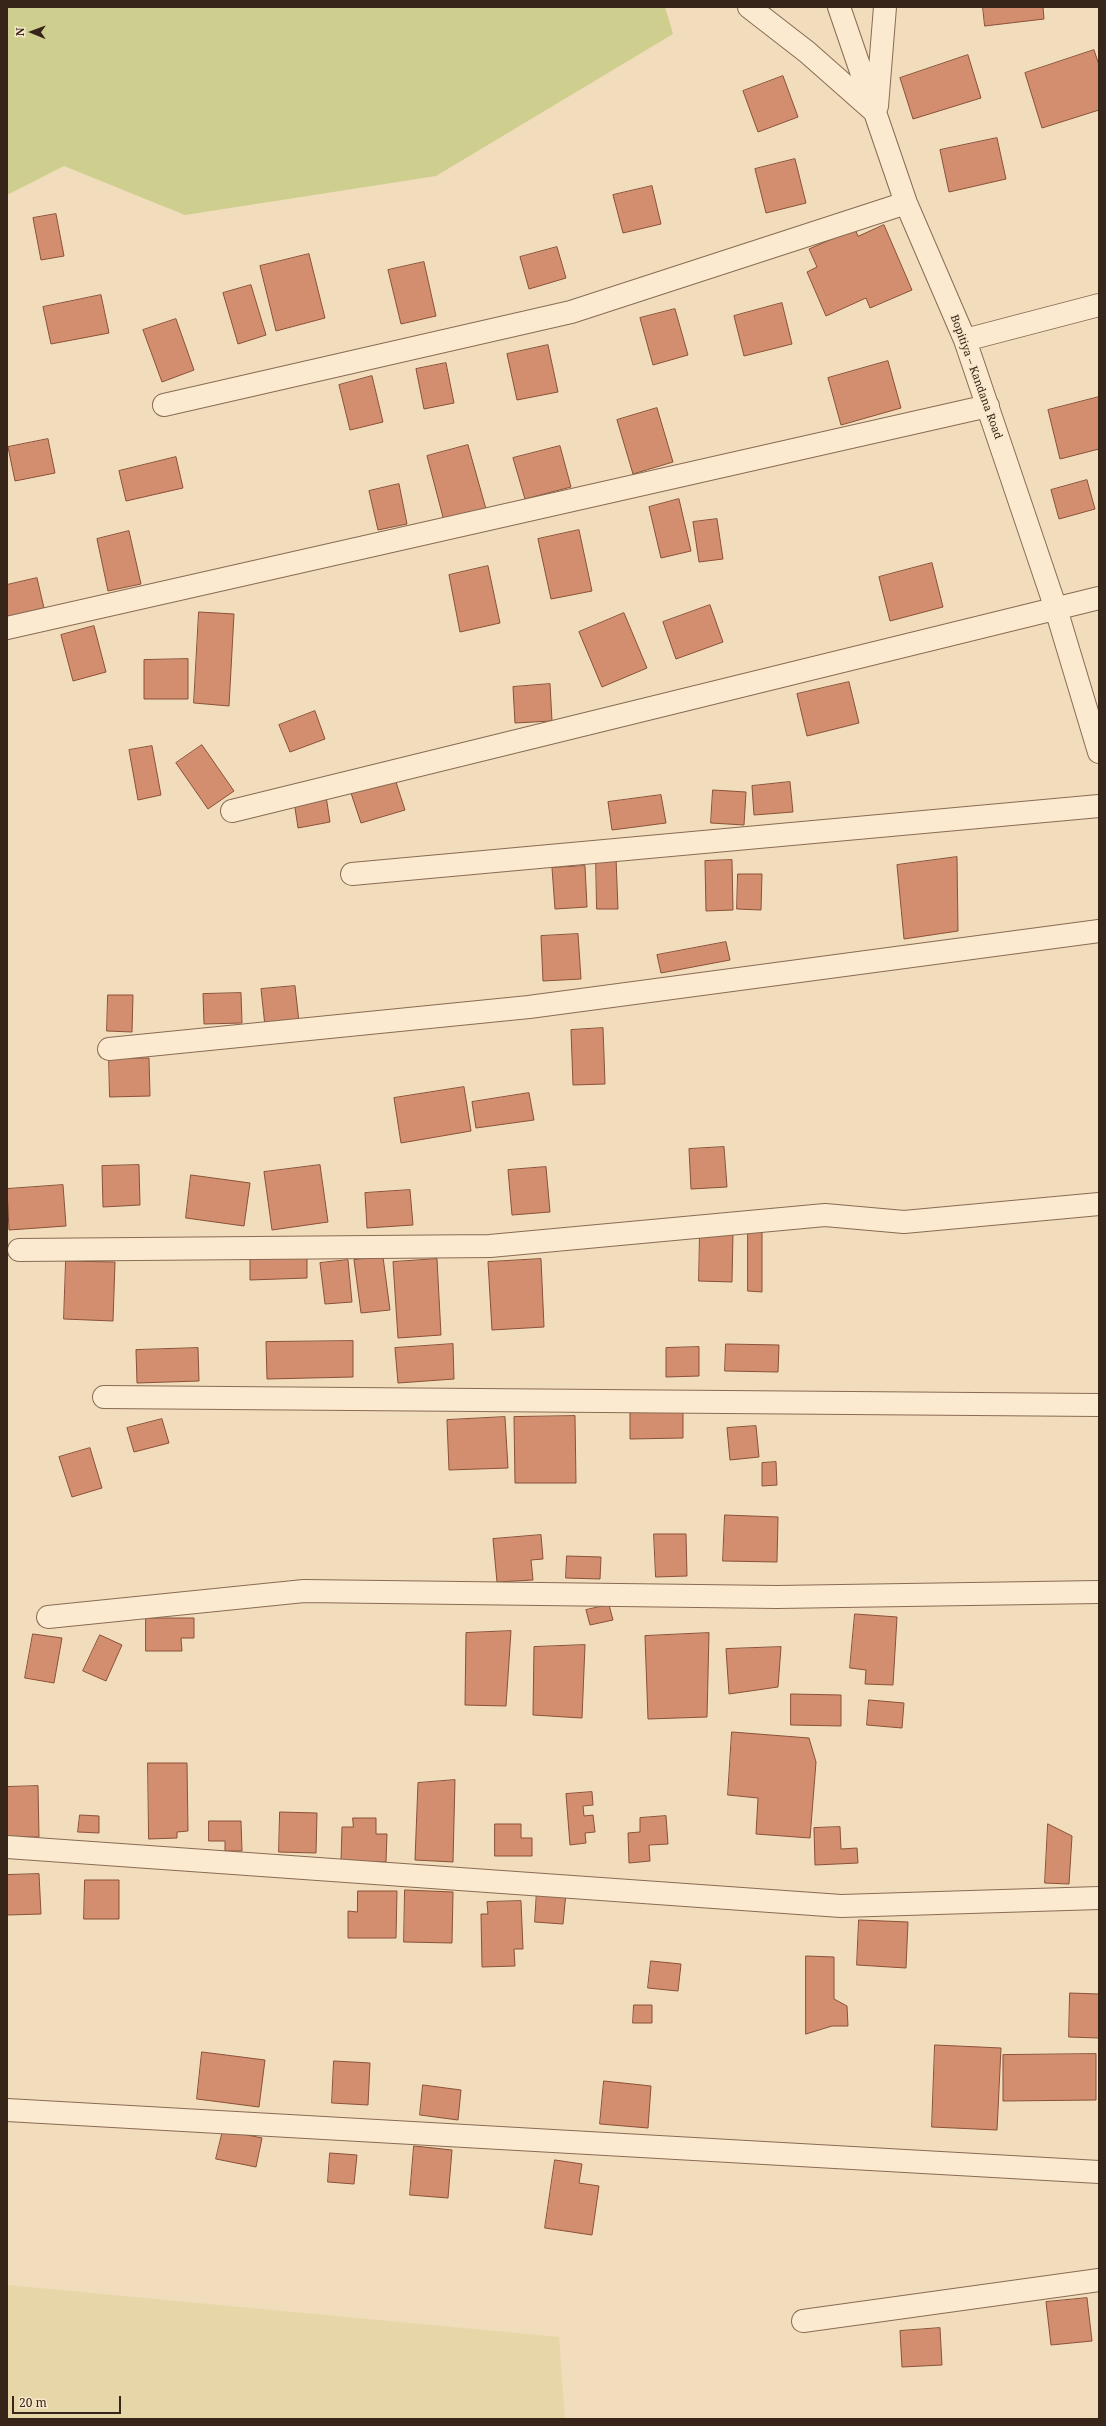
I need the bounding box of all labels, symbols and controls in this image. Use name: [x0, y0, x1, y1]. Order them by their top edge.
north arrow: [12, 12, 52, 52]
text: N: [12, 27, 27, 36]
street label: Bopitiya – Kandana Road: [947, 313, 1005, 441]
scale bar: [14, 2388, 123, 2414]
text: 20 m: [19, 2394, 47, 2411]

